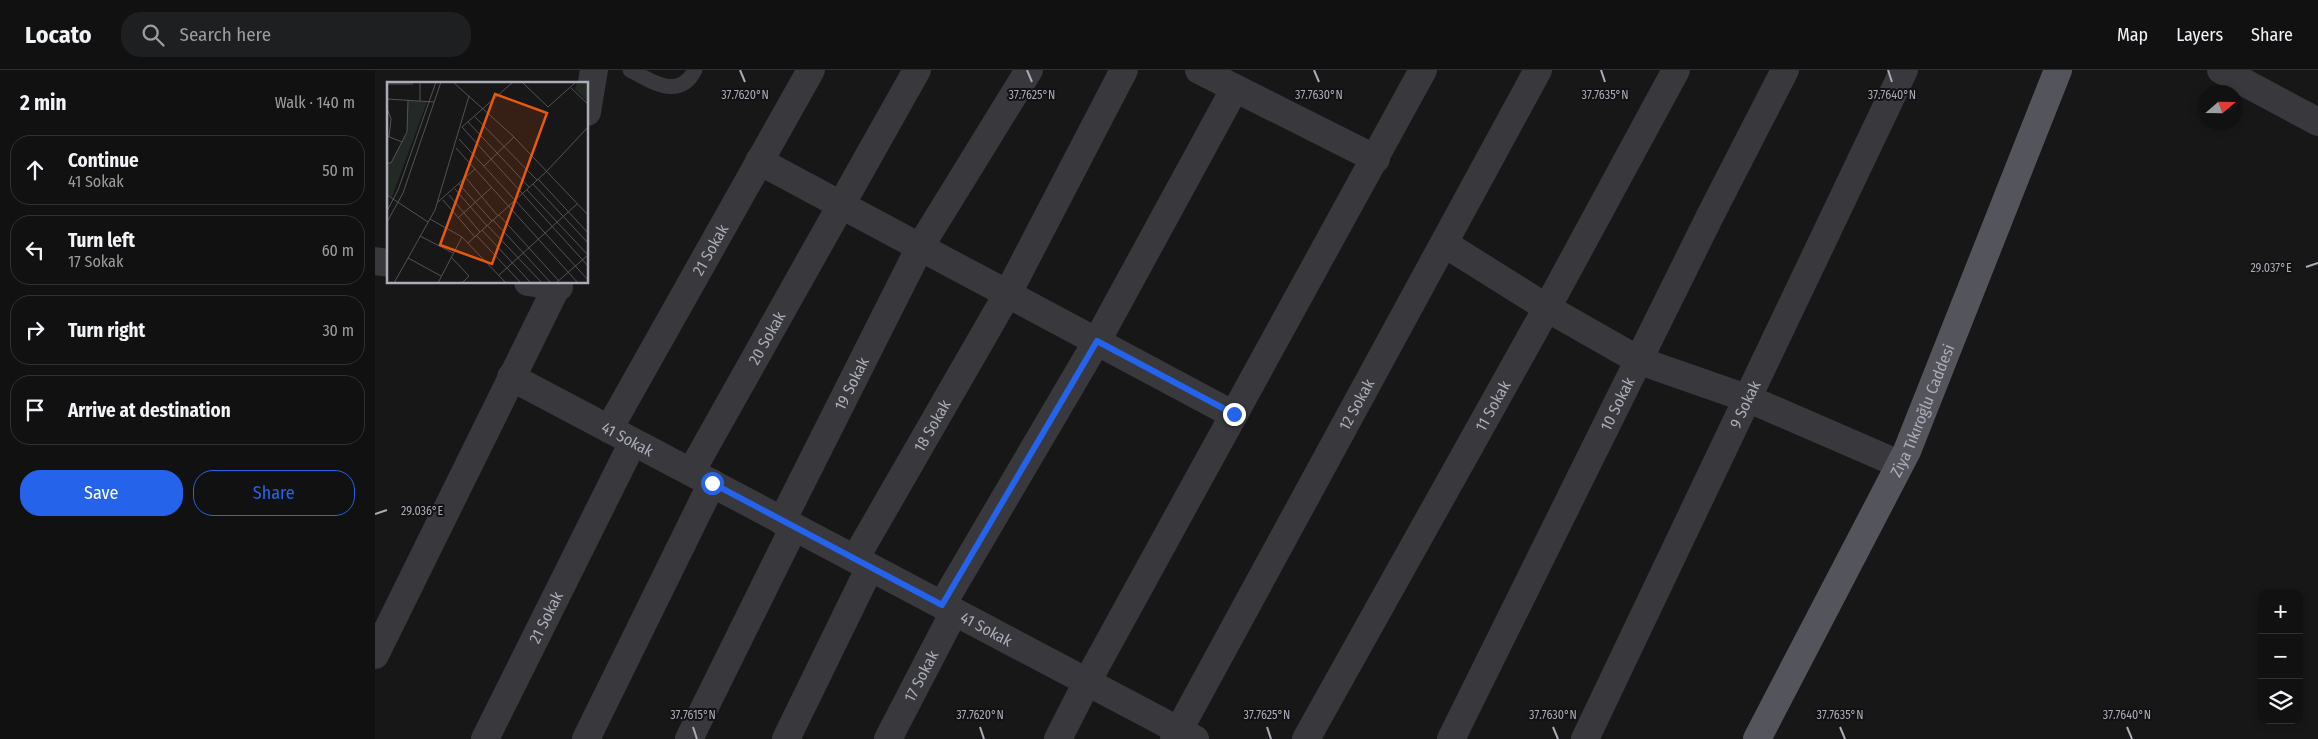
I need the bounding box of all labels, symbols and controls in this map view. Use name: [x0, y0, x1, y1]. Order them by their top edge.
search box: [121, 12, 471, 57]
text: Locato: [25, 21, 91, 49]
icon: search: [139, 21, 167, 49]
text: Search here: [179, 23, 271, 46]
text: Map: [2117, 24, 2148, 46]
text: Layers: [2176, 24, 2223, 46]
text: Share: [2251, 24, 2293, 46]
inset map: [387, 82, 589, 284]
north arrow: [2198, 85, 2243, 130]
text: 37.7620°N: [721, 88, 769, 102]
text: 37.7625°N: [1009, 88, 1055, 102]
text: 37.7630°N: [1295, 88, 1343, 102]
text: 37.7635°N: [1582, 88, 1628, 102]
text: 37.7640°N: [1868, 88, 1916, 102]
text: 2 min: [20, 90, 67, 116]
text: Walk · 140 m: [275, 93, 355, 112]
text: Continue: [68, 149, 139, 172]
icon: ahead: [21, 156, 49, 184]
text: 50 m: [322, 161, 354, 180]
text: 41 Sokak: [68, 172, 124, 191]
street label: 21 Sokak: [689, 220, 733, 279]
text: Turn left: [68, 229, 135, 252]
icon: left: [21, 236, 49, 264]
text: 60 m: [322, 241, 354, 260]
text: 17 Sokak: [68, 252, 123, 271]
text: 29.037°E: [2250, 261, 2292, 275]
street label: 20 Sokak: [744, 308, 790, 368]
icon: right: [21, 316, 49, 344]
text: Turn right: [68, 319, 145, 342]
text: 30 m: [322, 321, 354, 340]
street label: Ziya Tıkıroğlu Caddesi: [1886, 342, 1958, 480]
street label: 19 Sokak: [830, 354, 873, 413]
street label: 10 Sokak: [1596, 374, 1639, 434]
street label: 12 Sokak: [1335, 375, 1379, 434]
street label: 11 Sokak: [1471, 377, 1515, 434]
street label: 9 Sokak: [1726, 377, 1765, 431]
icon: arrive: [21, 396, 49, 424]
street label: 18 Sokak: [910, 396, 955, 455]
text: Arrive at destination: [68, 399, 231, 422]
route end: [1223, 403, 1246, 426]
street label: 41 Sokak: [598, 418, 657, 461]
button: Save: [20, 470, 183, 516]
button: Share: [193, 470, 355, 516]
route start: [701, 472, 724, 495]
text: 29.036°E: [401, 504, 443, 518]
street label: 21 Sokak: [525, 588, 567, 647]
map controls: [2258, 589, 2303, 724]
button: +: [2258, 589, 2303, 634]
street label: 41 Sokak: [957, 608, 1016, 651]
button: −: [2258, 634, 2303, 679]
street label: 17 Sokak: [900, 647, 943, 705]
button: layers: [2258, 679, 2303, 724]
text: 37.7615°N: [670, 708, 716, 722]
text: 37.7620°N: [956, 708, 1004, 722]
text: 37.7625°N: [1244, 708, 1290, 722]
text: 37.7630°N: [1529, 708, 1577, 722]
text: 37.7635°N: [1817, 708, 1863, 722]
text: 37.7640°N: [2103, 708, 2151, 722]

